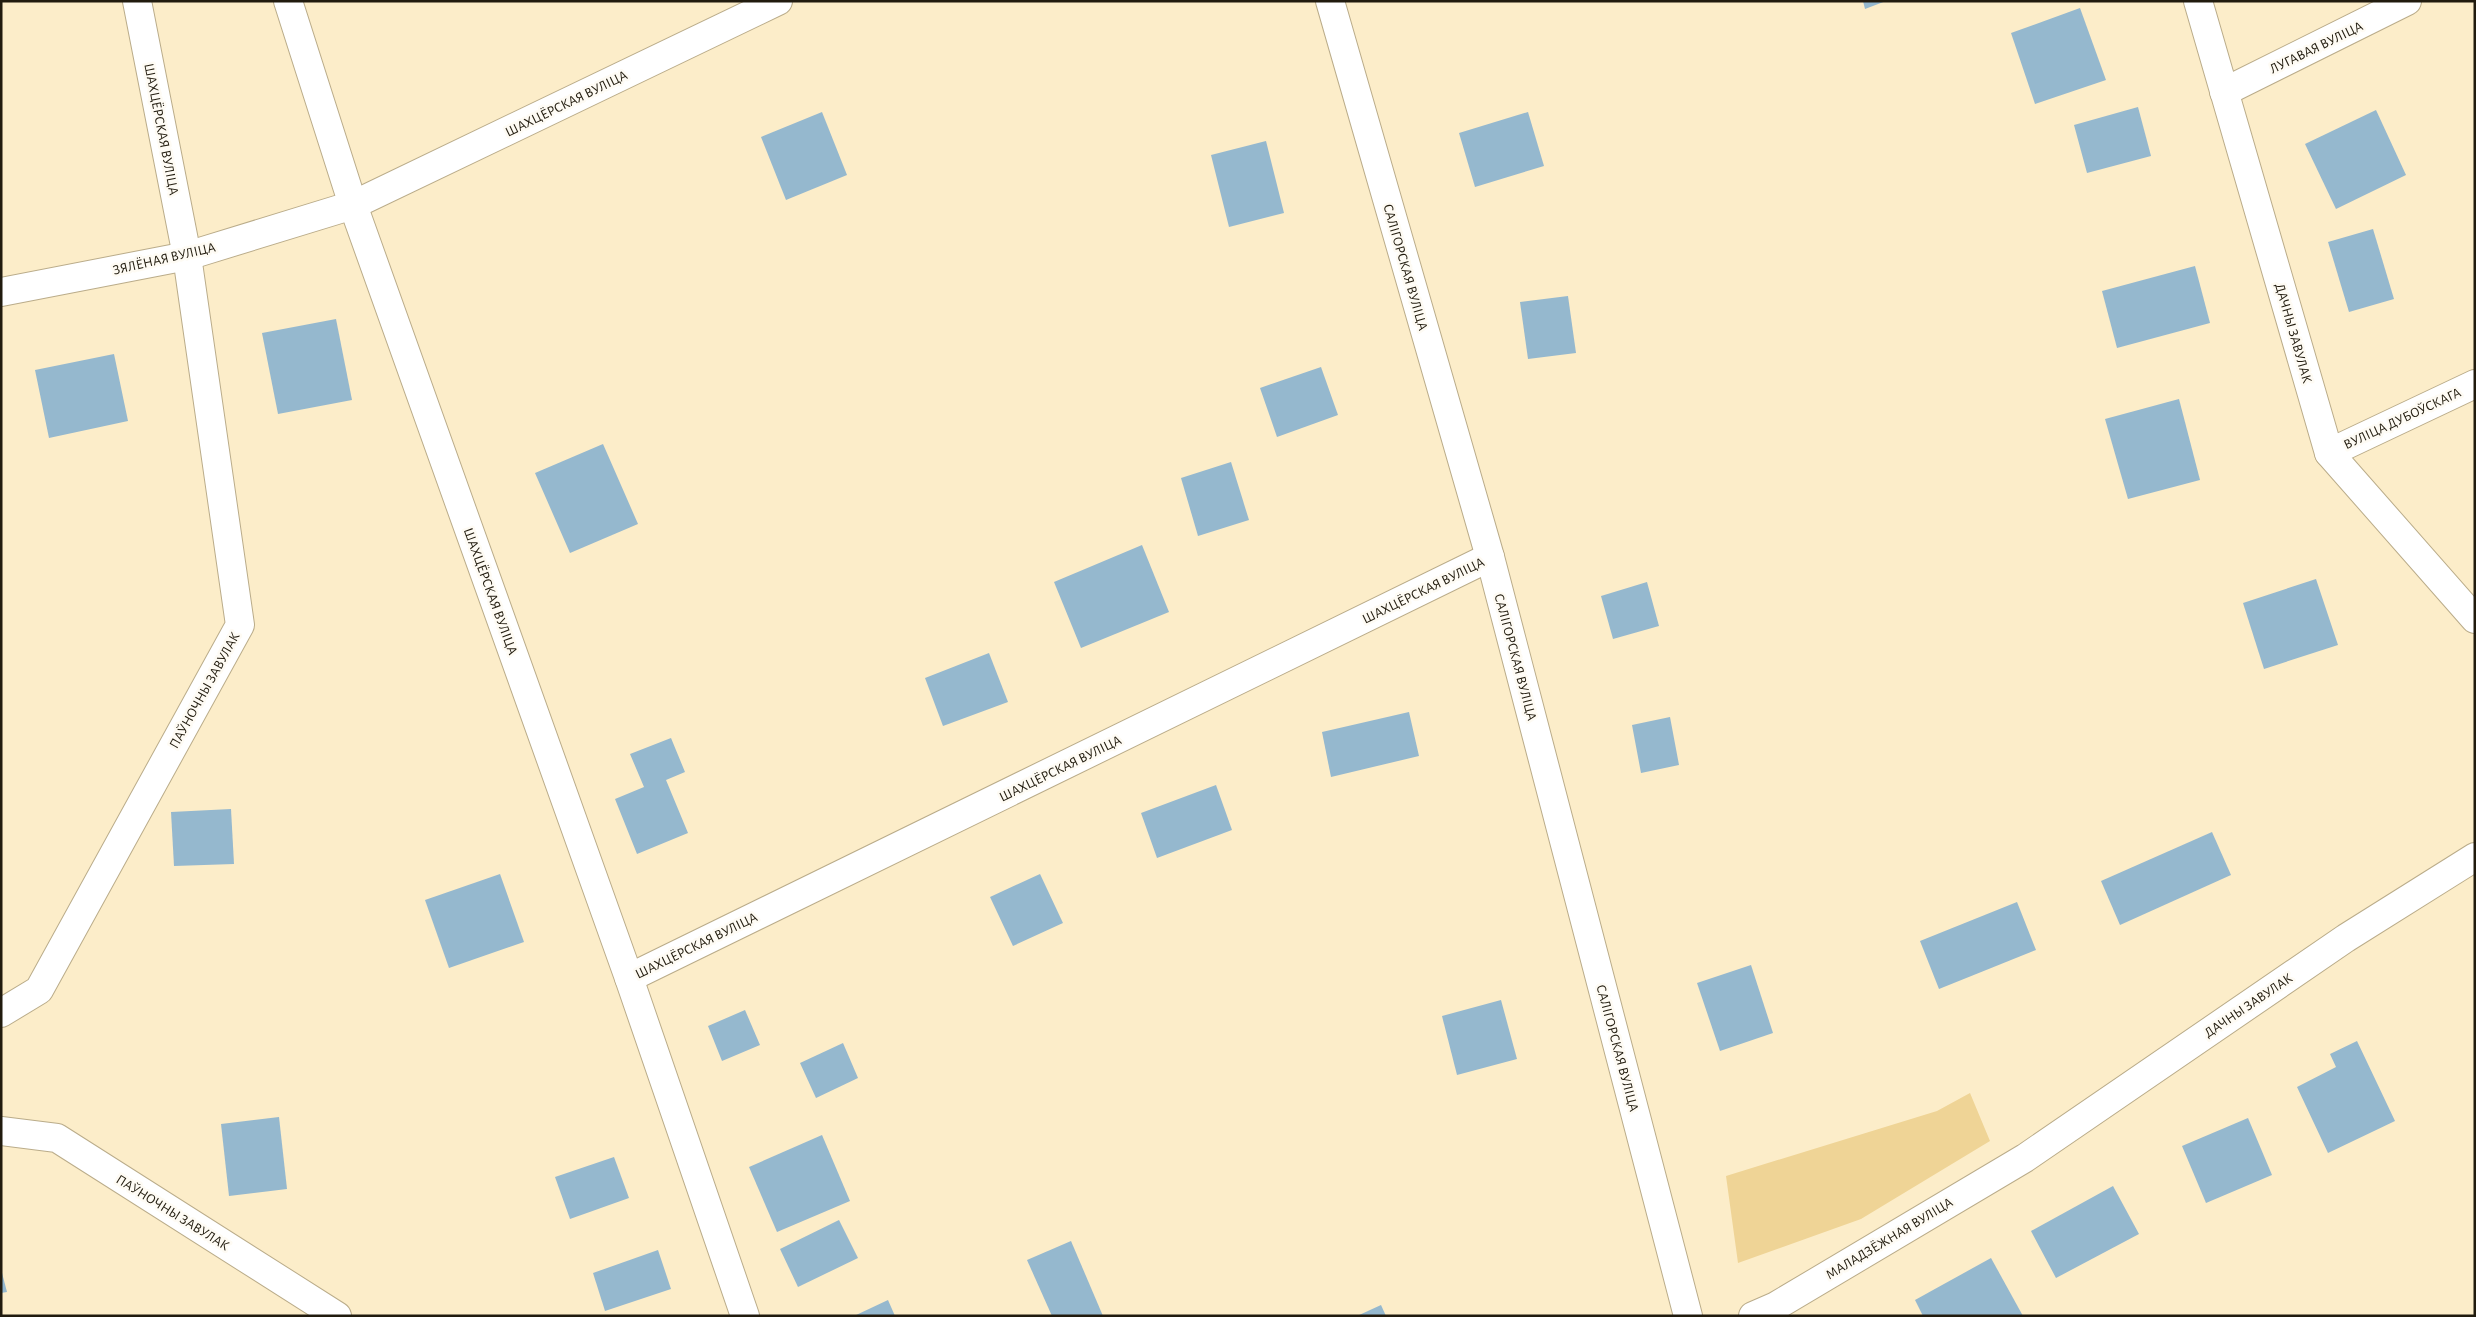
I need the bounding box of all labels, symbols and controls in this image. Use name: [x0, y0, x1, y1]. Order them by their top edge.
street label: ЛУГАВАЯ ВУЛІЦА: [2268, 19, 2365, 76]
street label: ШАХЦЁРСКАЯ ВУЛІЦА: [141, 62, 183, 196]
street label: ШАХЦЁРСКАЯ ВУЛІЦА: [502, 66, 630, 140]
street label: САЛІГОРСКАЯ ВУЛІЦА: [1380, 202, 1430, 332]
street label: ЗЯЛЁНАЯ ВУЛІЦА: [111, 238, 217, 278]
street label: ДАЧНЫ ЗАВУЛАК: [2272, 282, 2314, 385]
street label: ВУЛІЦА ДУБОЎСКАГА: [2341, 384, 2463, 452]
street label: ШАХЦЁРСКАЯ ВУЛІЦА: [461, 525, 521, 657]
street label: ШАХЦЁРСКАЯ ВУЛІЦА: [1359, 553, 1487, 627]
street label: САЛІГОРСКАЯ ВУЛІЦА: [1491, 592, 1539, 722]
street label: ПАЎНОЧНЫ ЗАВУЛАК: [165, 629, 243, 751]
street label: ШАХЦЁРСКАЯ ВУЛІЦА: [996, 731, 1124, 805]
street label: ШАХЦЁРСКАЯ ВУЛІЦА: [632, 908, 760, 982]
street label: ДАЧНЫ ЗАВУЛАК: [2202, 971, 2295, 1041]
street label: САЛІГОРСКАЯ ВУЛІЦА: [1593, 983, 1641, 1113]
street label: ПАЎНОЧНЫ ЗАВУЛАК: [113, 1171, 233, 1253]
street label: МАЛАДЗЁЖНАЯ ВУЛІЦА: [1823, 1194, 1955, 1282]

